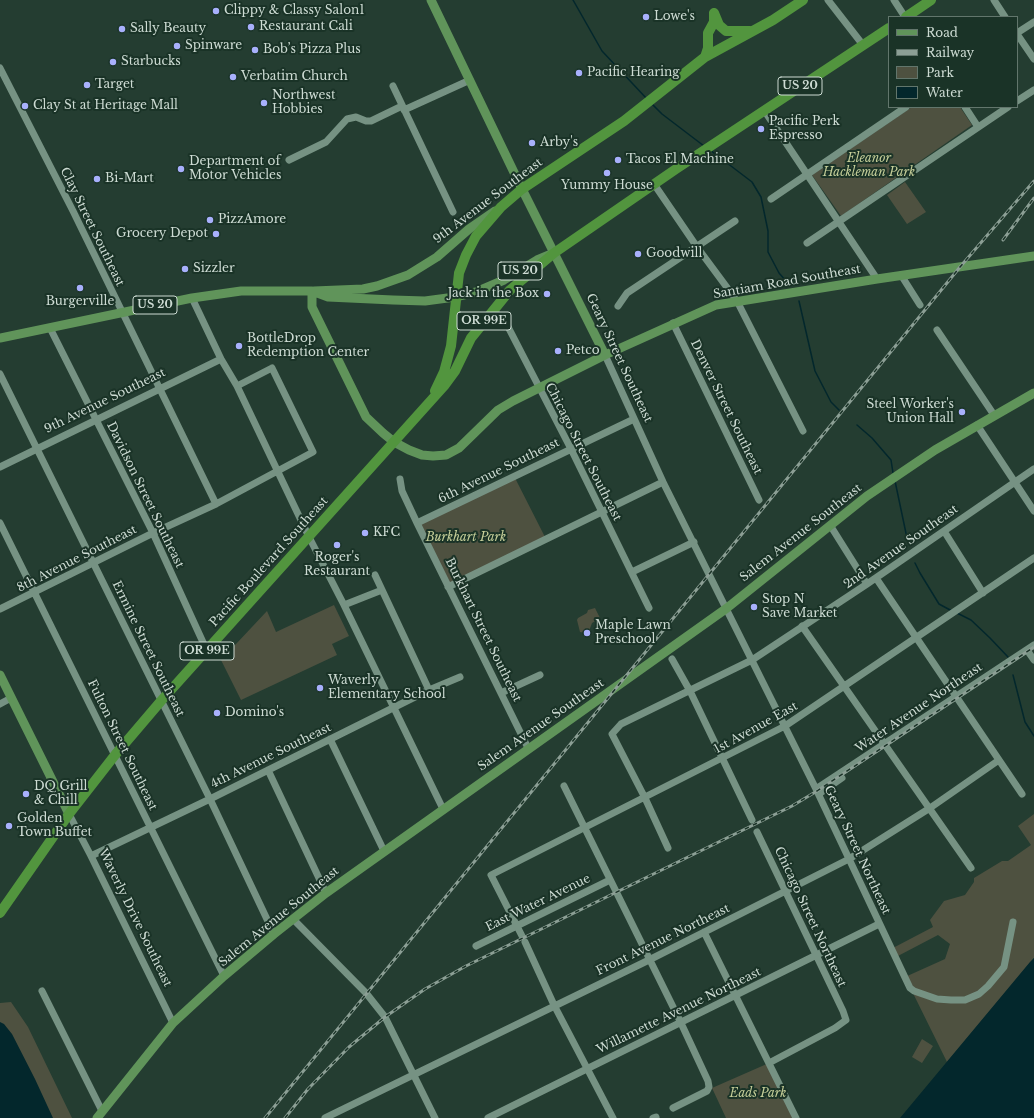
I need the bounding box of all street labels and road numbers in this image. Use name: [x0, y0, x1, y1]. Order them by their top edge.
road number: US 20: [778, 77, 822, 95]
street label: 9th Avenue Southeast: [431, 155, 545, 247]
street label: Clay Street Southeast: [57, 165, 127, 289]
road number: US 20: [498, 262, 542, 280]
street label: Santiam Road Southeast: [712, 262, 862, 302]
street label: Geary Street Southeast: [583, 291, 655, 425]
road number: US 20: [133, 296, 177, 314]
road number: OR 99E: [457, 312, 511, 330]
street label: Denver Street Southeast: [687, 337, 765, 477]
street label: 9th Avenue Southeast: [42, 365, 168, 437]
street label: Chicago Street Southeast: [542, 381, 624, 523]
street label: Davidson Street Southeast: [103, 420, 187, 570]
street label: 6th Avenue Southeast: [436, 435, 562, 507]
street label: Salem Avenue Southeast: [737, 481, 865, 585]
street label: Pacific Boulevard Southeast: [207, 494, 331, 630]
street label: 2nd Avenue Southeast: [841, 502, 961, 592]
street label: 8th Avenue Southeast: [15, 522, 139, 596]
street label: Burkhart Street Southeast: [442, 556, 524, 704]
street label: Ermine Street Southeast: [109, 579, 187, 719]
road number: OR 99E: [180, 642, 234, 660]
street label: Water Avenue Northeast: [853, 660, 985, 756]
street label: Salem Avenue Southeast: [475, 676, 607, 774]
street label: Fulton Street Southeast: [84, 677, 160, 813]
street label: 1st Avenue East: [712, 699, 800, 757]
street label: 4th Avenue Southeast: [208, 721, 334, 791]
street label: Geary Street Northeast: [821, 783, 893, 917]
street label: Chicago Street Northeast: [771, 844, 849, 990]
street label: Waverly Drive Southeast: [95, 847, 175, 989]
street label: Salem Avenue Southeast: [216, 864, 342, 970]
street label: East Water Avenue: [483, 871, 593, 935]
street label: Front Avenue Northeast: [594, 901, 732, 979]
street label: Willamette Avenue Northeast: [594, 965, 764, 1057]

